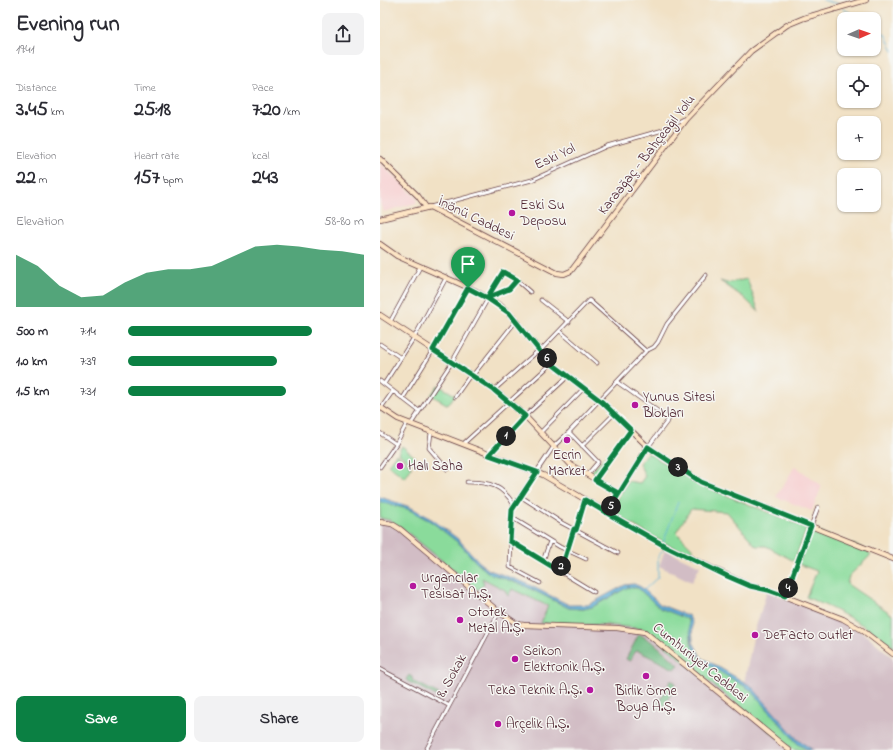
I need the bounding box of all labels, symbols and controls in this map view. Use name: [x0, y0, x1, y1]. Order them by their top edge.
text: Evening run: [16, 9, 120, 41]
north arrow: [837, 12, 881, 56]
map controls: [837, 12, 881, 212]
button: share: [322, 13, 364, 55]
text: 19:41: [16, 40, 35, 59]
button: locate: [837, 64, 881, 108]
text: Distance: [16, 80, 57, 96]
text: Time: [134, 80, 156, 96]
text: Pace: [252, 80, 273, 96]
street label: Karaağaç - Bahçeağıl Yolu: [593, 90, 702, 220]
text: 3.45: [16, 96, 48, 125]
text: 25:18: [134, 96, 171, 125]
text: 7:20: [252, 96, 281, 125]
text: km: [48, 104, 64, 120]
text: /km: [281, 104, 300, 120]
button: +: [837, 116, 881, 160]
street label: Eski Yol: [531, 138, 579, 176]
text: Elevation: [16, 148, 56, 164]
text: Heart rate: [134, 148, 179, 164]
text: kcal: [252, 148, 270, 164]
text: 22: [16, 164, 36, 193]
text: 157: [134, 164, 160, 193]
text: 243: [252, 164, 278, 193]
button: −: [837, 168, 881, 212]
text: m: [36, 172, 47, 188]
text: bpm: [160, 172, 183, 188]
street label: İnönü Caddesi: [434, 191, 518, 247]
place label: Eski Su Deposu: [519, 195, 567, 232]
marker: Eski Su Deposu: [507, 208, 517, 218]
text: Elevation: [16, 212, 64, 231]
text: 58–80 m: [324, 212, 364, 231]
pin: [451, 247, 485, 288]
icon: arrive: [457, 253, 479, 275]
text: 500 m: [16, 322, 48, 341]
text: 7:14: [80, 322, 96, 341]
pin: 6: [537, 348, 557, 368]
text: 6: [545, 350, 549, 366]
text: 1.0 km: [16, 352, 47, 371]
text: 7:39: [80, 352, 96, 371]
text: 1.5 km: [16, 382, 49, 401]
text: 7:31: [80, 382, 96, 401]
place label: Yunus Sitesi Blokları: [642, 387, 715, 424]
marker: Yunus Sitesi Blokları: [630, 400, 640, 410]
pin: 1: [496, 426, 516, 446]
text: 1: [504, 428, 508, 444]
marker: Ecrin Market: [562, 435, 572, 445]
place label: Ecrin Market: [548, 445, 586, 482]
place label: Halı Saha: [408, 456, 463, 477]
pin: 3: [668, 457, 688, 477]
text: 3: [676, 459, 680, 475]
marker: Halı Saha: [395, 461, 405, 471]
pin: 5: [601, 496, 621, 516]
text: 5: [608, 498, 614, 514]
pin: 2: [551, 556, 571, 576]
text: 2: [558, 558, 564, 574]
place label: Urgancılar Tesisat A.Ş.: [421, 568, 491, 605]
pin: 4: [778, 578, 798, 598]
text: 4: [786, 580, 790, 596]
marker: Urgancılar Tesisat A.Ş.: [408, 581, 418, 591]
place label: Ototek Metal A.Ş.: [468, 602, 524, 639]
marker: Ototek Metal A.Ş.: [455, 615, 465, 625]
street label: Cumhuriyet Caddesi: [647, 618, 752, 709]
place label: DeFacto Outlet: [762, 625, 853, 646]
marker: DeFacto Outlet: [750, 630, 760, 640]
place label: Seikon Elektronik A.Ş.: [523, 641, 605, 678]
street label: 8. Sokak: [431, 649, 473, 702]
marker: Seikon Elektronik A.Ş.: [510, 654, 520, 664]
marker: Birlik Örme Boya A.Ş.: [641, 671, 651, 681]
place label: Teka Teknik A.Ş.: [488, 680, 582, 701]
place label: Birlik Örme Boya A.Ş.: [614, 681, 677, 719]
marker: Teka Teknik A.Ş.: [585, 685, 595, 695]
button: Save: [16, 696, 186, 742]
button: Share: [194, 696, 364, 742]
place label: Arçelik A.Ş.: [506, 714, 569, 735]
marker: Arçelik A.Ş.: [493, 719, 503, 729]

